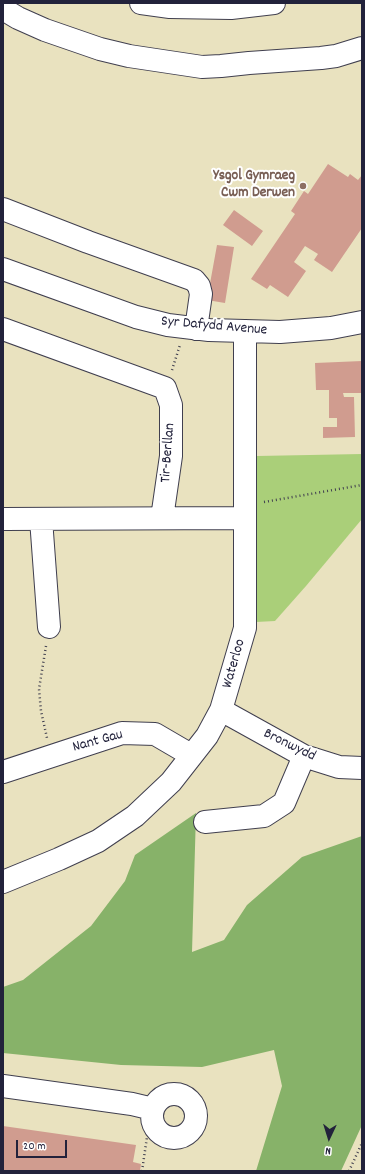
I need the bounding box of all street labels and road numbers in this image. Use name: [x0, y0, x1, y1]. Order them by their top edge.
street label: Syr Dafydd Avenue: [160, 313, 268, 341]
street label: Tir-Berllan: [158, 423, 180, 483]
street label: Waterloo: [219, 637, 251, 691]
street label: Bronwydd: [260, 726, 318, 766]
street label: Nant Gau: [71, 727, 125, 757]

